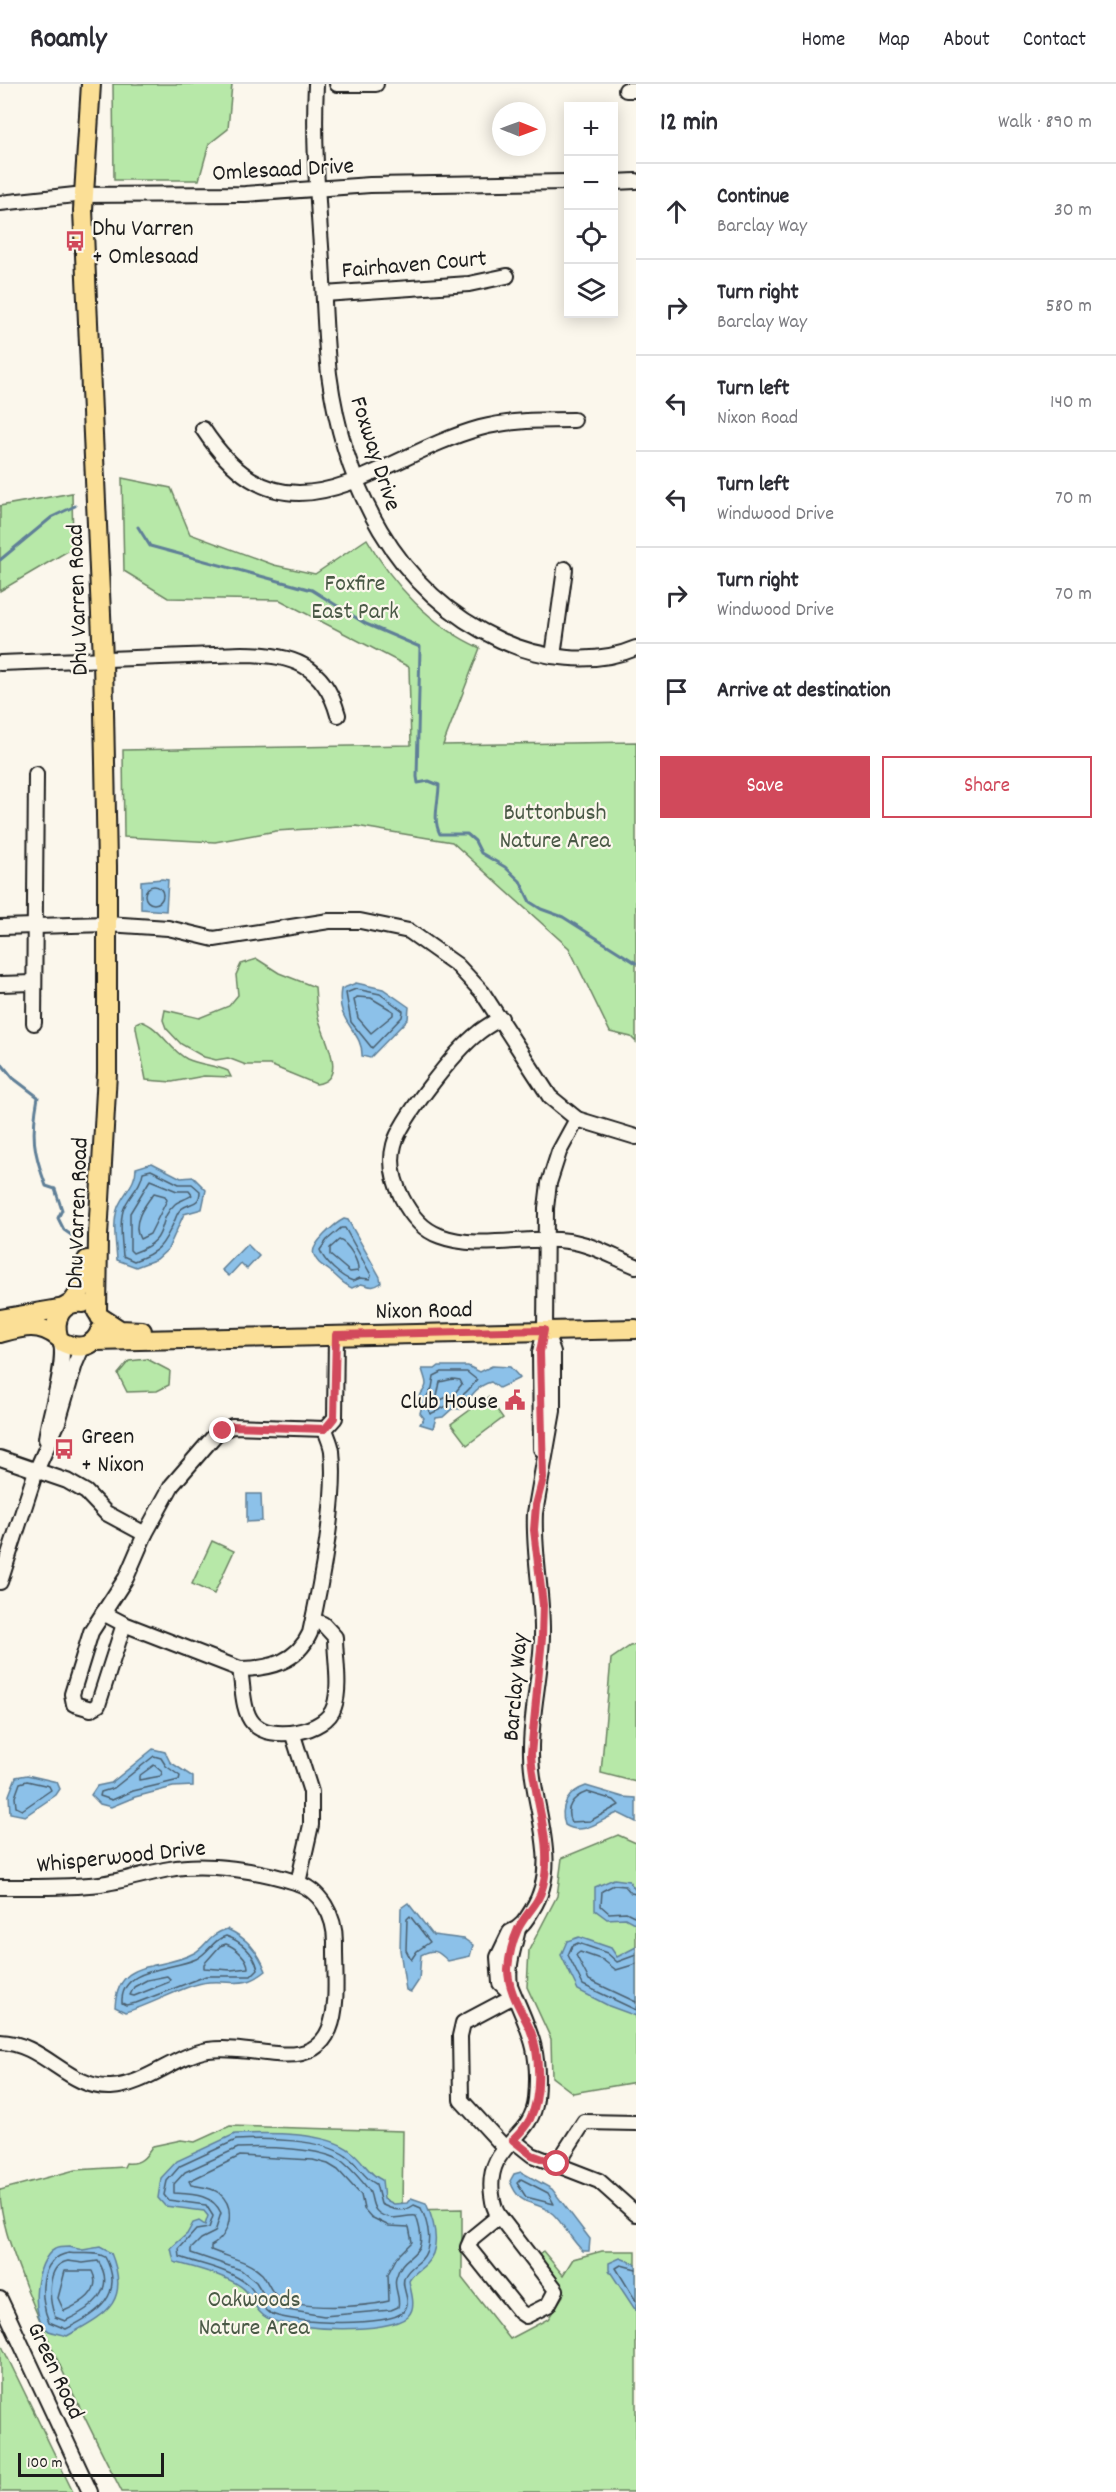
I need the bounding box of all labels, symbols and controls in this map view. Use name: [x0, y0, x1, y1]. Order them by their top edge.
text: Roamly: [30, 21, 106, 61]
text: Home: [801, 26, 845, 56]
text: Map: [878, 26, 910, 56]
text: About: [943, 26, 990, 56]
text: Contact: [1023, 26, 1086, 56]
north arrow: [492, 102, 546, 156]
map controls: [564, 102, 618, 318]
button: +: [564, 102, 618, 156]
text: 12 min: [660, 105, 718, 142]
text: Walk · 890 m: [998, 109, 1092, 137]
street label: Omlesaad Drive: [211, 150, 355, 192]
button: −: [564, 156, 618, 210]
text: Continue: [717, 182, 789, 213]
icon: ahead: [660, 195, 693, 228]
text: 30 m: [1054, 197, 1092, 225]
button: locate: [564, 210, 618, 264]
place label: Dhu Varren + Omlesaad: [92, 213, 199, 275]
text: Barclay Way: [717, 213, 807, 241]
bus stop icon: Dhu Varren + Omlesaad: [63, 229, 87, 253]
street label: Fairhaven Court: [340, 243, 488, 289]
button: layers: [564, 264, 618, 318]
text: Turn right: [717, 278, 799, 309]
icon: right: [660, 291, 693, 324]
text: 580 m: [1046, 293, 1092, 321]
text: Barclay Way: [717, 309, 807, 337]
text: Turn left: [717, 374, 789, 405]
icon: left: [660, 387, 693, 420]
text: 140 m: [1050, 389, 1092, 417]
street label: Foxway Drive: [340, 392, 409, 516]
text: Nixon Road: [717, 405, 798, 433]
text: Turn left: [717, 470, 789, 501]
icon: left: [660, 483, 693, 516]
text: 70 m: [1055, 485, 1092, 513]
text: Windwood Drive: [717, 501, 834, 529]
street label: Dhu Varren Road: [59, 523, 99, 676]
text: Turn right: [717, 566, 799, 597]
park label: Foxfire East Park: [311, 568, 399, 630]
icon: right: [660, 579, 693, 612]
text: 70 m: [1055, 581, 1092, 609]
text: Windwood Drive: [717, 597, 834, 625]
icon: arrive: [660, 675, 693, 708]
text: Arrive at destination: [717, 676, 891, 707]
button: Save: [660, 756, 870, 818]
button: Share: [882, 756, 1092, 818]
park label: Buttonbush Nature Area: [499, 797, 611, 859]
street label: Dhu Varren Road: [59, 1137, 99, 1290]
street label: Nixon Road: [375, 1294, 473, 1330]
place label: Club House: [400, 1386, 498, 1420]
public building icon: Club House: [503, 1388, 527, 1412]
route end: [209, 1417, 235, 1443]
place label: Green + Nixon: [81, 1421, 144, 1483]
bus stop icon: Green + Nixon: [52, 1437, 76, 1461]
street label: Barclay Way: [495, 1631, 539, 1743]
street label: Whisperwood Drive: [35, 1832, 207, 1884]
route start: [543, 2150, 569, 2176]
park label: Oakwoods Nature Area: [198, 2284, 310, 2346]
street label: Green Road: [17, 2317, 92, 2425]
scale bar: [18, 2450, 164, 2478]
text: 100 m: [27, 2452, 63, 2475]

